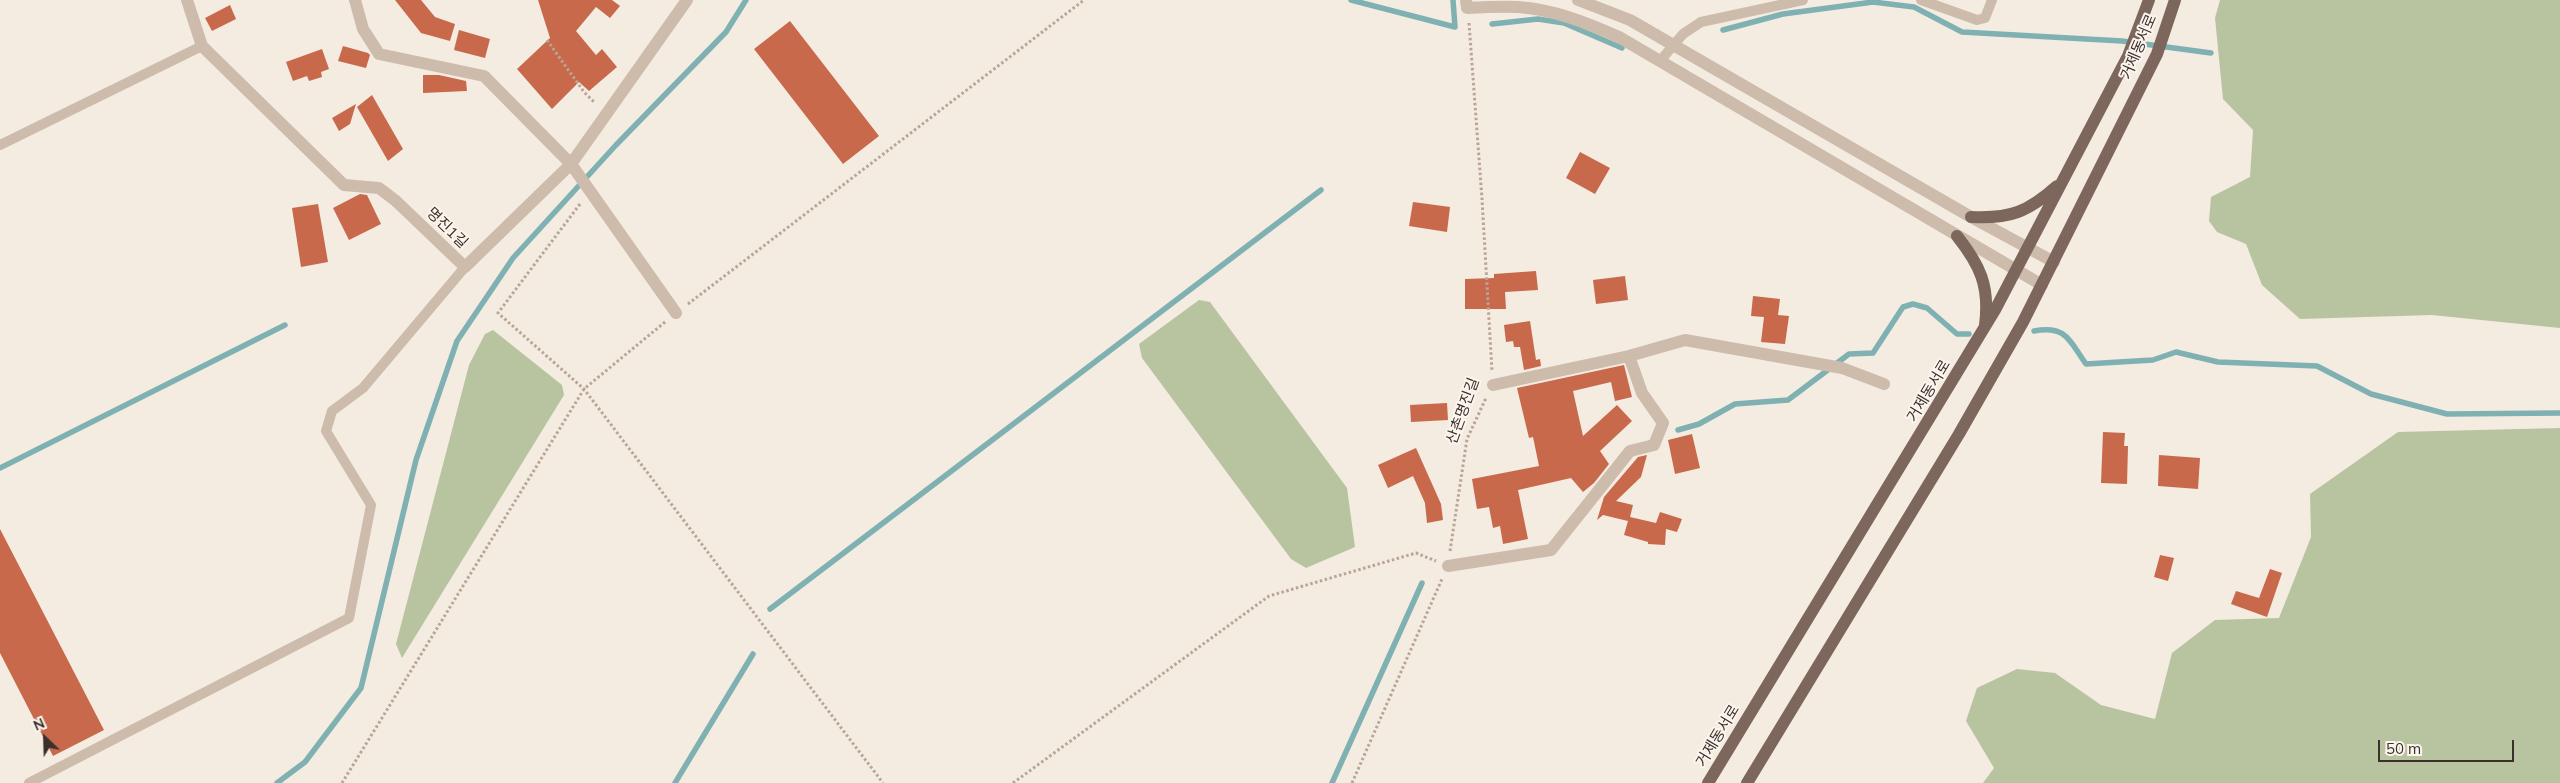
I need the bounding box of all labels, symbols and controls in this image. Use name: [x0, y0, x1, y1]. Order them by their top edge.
street label: 거제동서로: [2117, 12, 2161, 82]
street label: 명진1길: [423, 204, 471, 252]
street label: 거제동서로: [1904, 357, 1954, 425]
street label: 산촌명진길: [1443, 376, 1483, 446]
street label: 거제동서로: [1693, 702, 1743, 770]
north arrow: [20, 713, 70, 763]
text: N: [30, 714, 47, 735]
scale bar: [2380, 730, 2516, 762]
text: 50 m: [2386, 739, 2421, 758]

